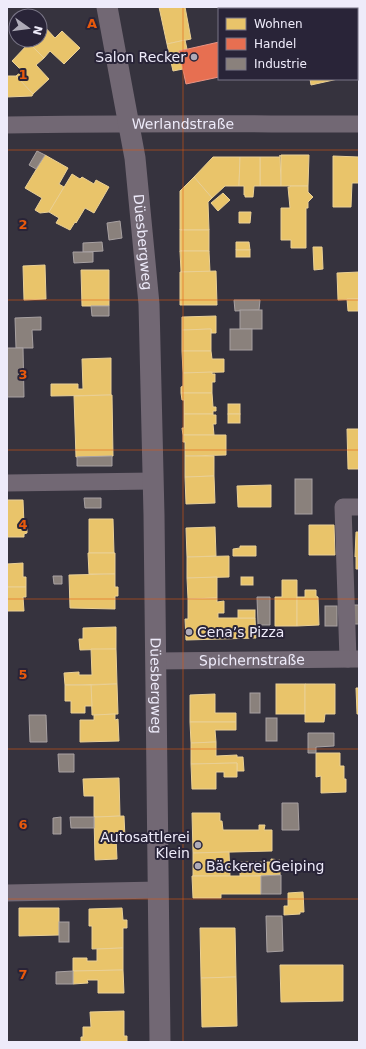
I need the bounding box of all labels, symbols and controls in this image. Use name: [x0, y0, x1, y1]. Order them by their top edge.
north arrow: [8, 8, 48, 48]
legend: [218, 8, 358, 80]
text: A: [87, 16, 97, 31]
text: Wohnen: [254, 17, 303, 31]
text: N: [30, 24, 45, 36]
text: Handel: [254, 37, 296, 51]
place label: Salon Recker: [95, 49, 186, 65]
marker: Salon Recker: [189, 52, 199, 62]
text: Industrie: [254, 57, 307, 71]
text: 1: [18, 67, 28, 82]
street label: Werlandstraße: [132, 116, 234, 132]
street label: Düesbergweg: [130, 193, 156, 291]
text: 2: [18, 217, 28, 232]
text: 3: [18, 367, 28, 382]
text: 4: [18, 517, 28, 532]
place label: Cena’s Pizza: [197, 624, 284, 640]
marker: Cena’s Pizza: [184, 627, 194, 637]
street label: Düesbergweg: [147, 637, 164, 734]
street label: Spichernstraße: [199, 652, 305, 669]
text: 5: [18, 667, 28, 682]
text: 6: [18, 817, 28, 832]
place label: Autosattlerei Klein: [100, 829, 190, 861]
marker: Autosattlerei Klein: [193, 840, 203, 850]
place label: Bäckerei Geiping: [206, 858, 324, 874]
marker: Bäckerei Geiping: [193, 861, 203, 871]
text: 7: [18, 967, 28, 982]

